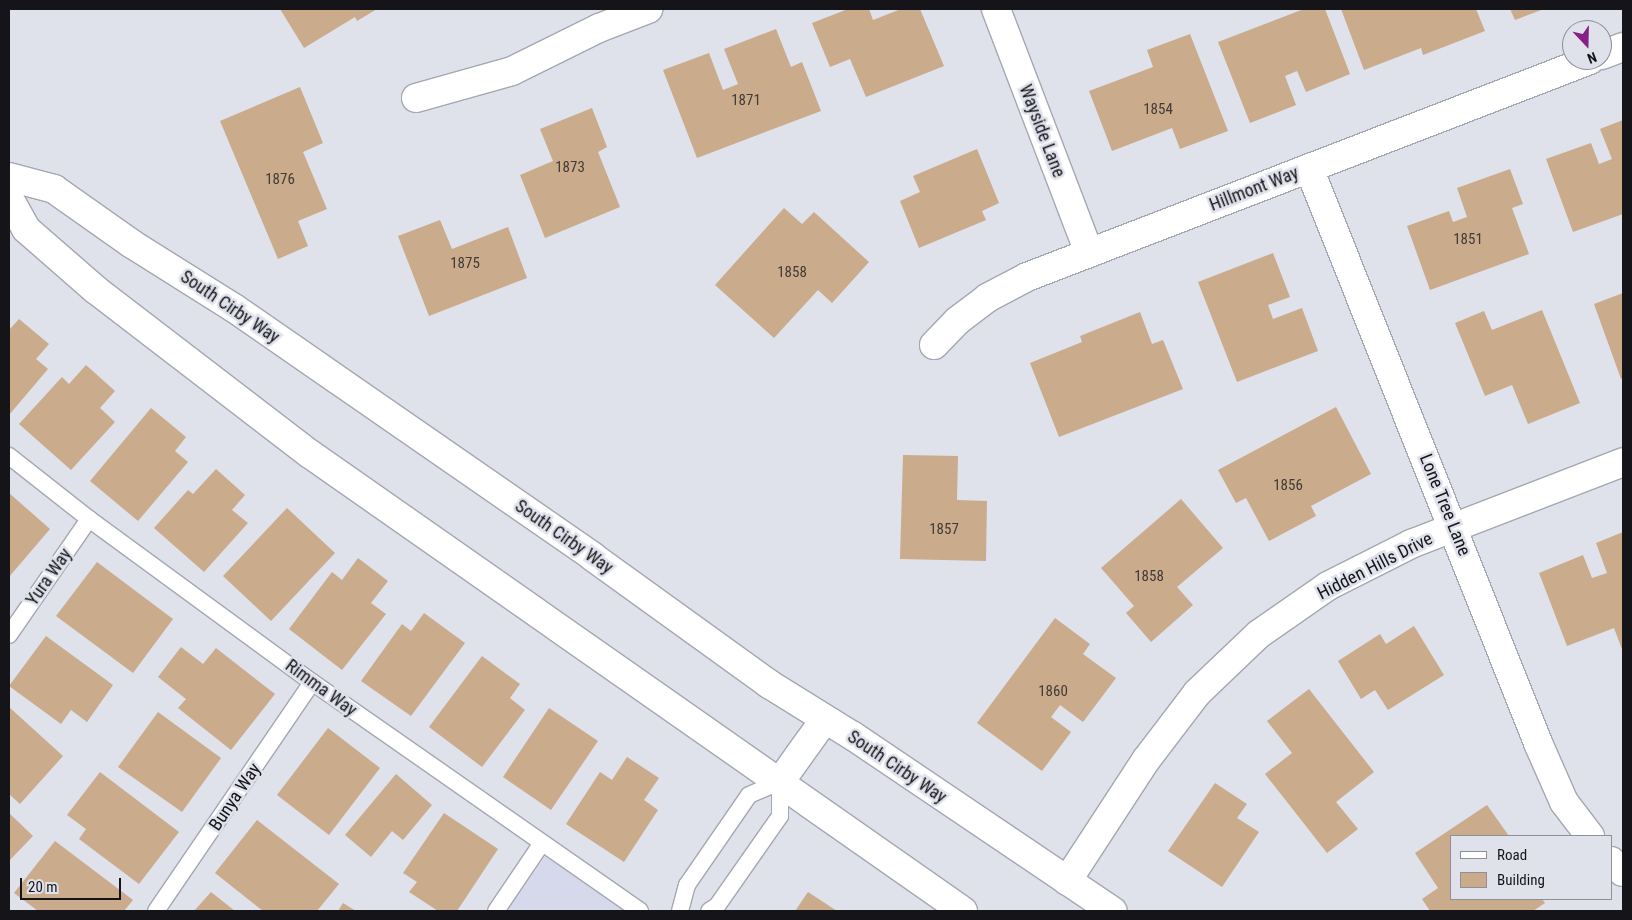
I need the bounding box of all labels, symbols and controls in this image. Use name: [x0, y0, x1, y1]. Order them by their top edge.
north arrow: [1562, 20, 1612, 70]
text: N: [1585, 49, 1599, 67]
street label: Wayside Lane: [1014, 82, 1070, 180]
house number: 1871: [731, 92, 761, 110]
house number: 1854: [1143, 101, 1173, 119]
house number: 1873: [555, 159, 585, 177]
street label: Hillmont Way: [1206, 162, 1302, 216]
house number: 1876: [265, 171, 295, 189]
house number: 1851: [1453, 231, 1483, 249]
house number: 1875: [450, 255, 480, 273]
house number: 1858: [777, 264, 807, 282]
street label: South Cirby Way: [176, 266, 284, 348]
street label: Lone Tree Lane: [1415, 451, 1475, 559]
house number: 1856: [1273, 477, 1303, 495]
street label: South Cirby Way: [511, 495, 617, 579]
house number: 1857: [929, 521, 959, 539]
street label: Hidden Hills Drive: [1314, 528, 1436, 604]
street label: Yura Way: [21, 544, 77, 610]
house number: 1858: [1134, 568, 1164, 586]
street label: Rimma Way: [281, 655, 361, 721]
house number: 1860: [1038, 683, 1068, 701]
street label: South Cirby Way: [843, 726, 951, 808]
street label: Bunya Way: [205, 759, 265, 835]
legend: [1450, 835, 1612, 900]
text: Road: [1497, 846, 1527, 864]
scale bar: [22, 868, 124, 900]
text: Building: [1497, 871, 1545, 889]
text: 20 m: [28, 878, 58, 896]

